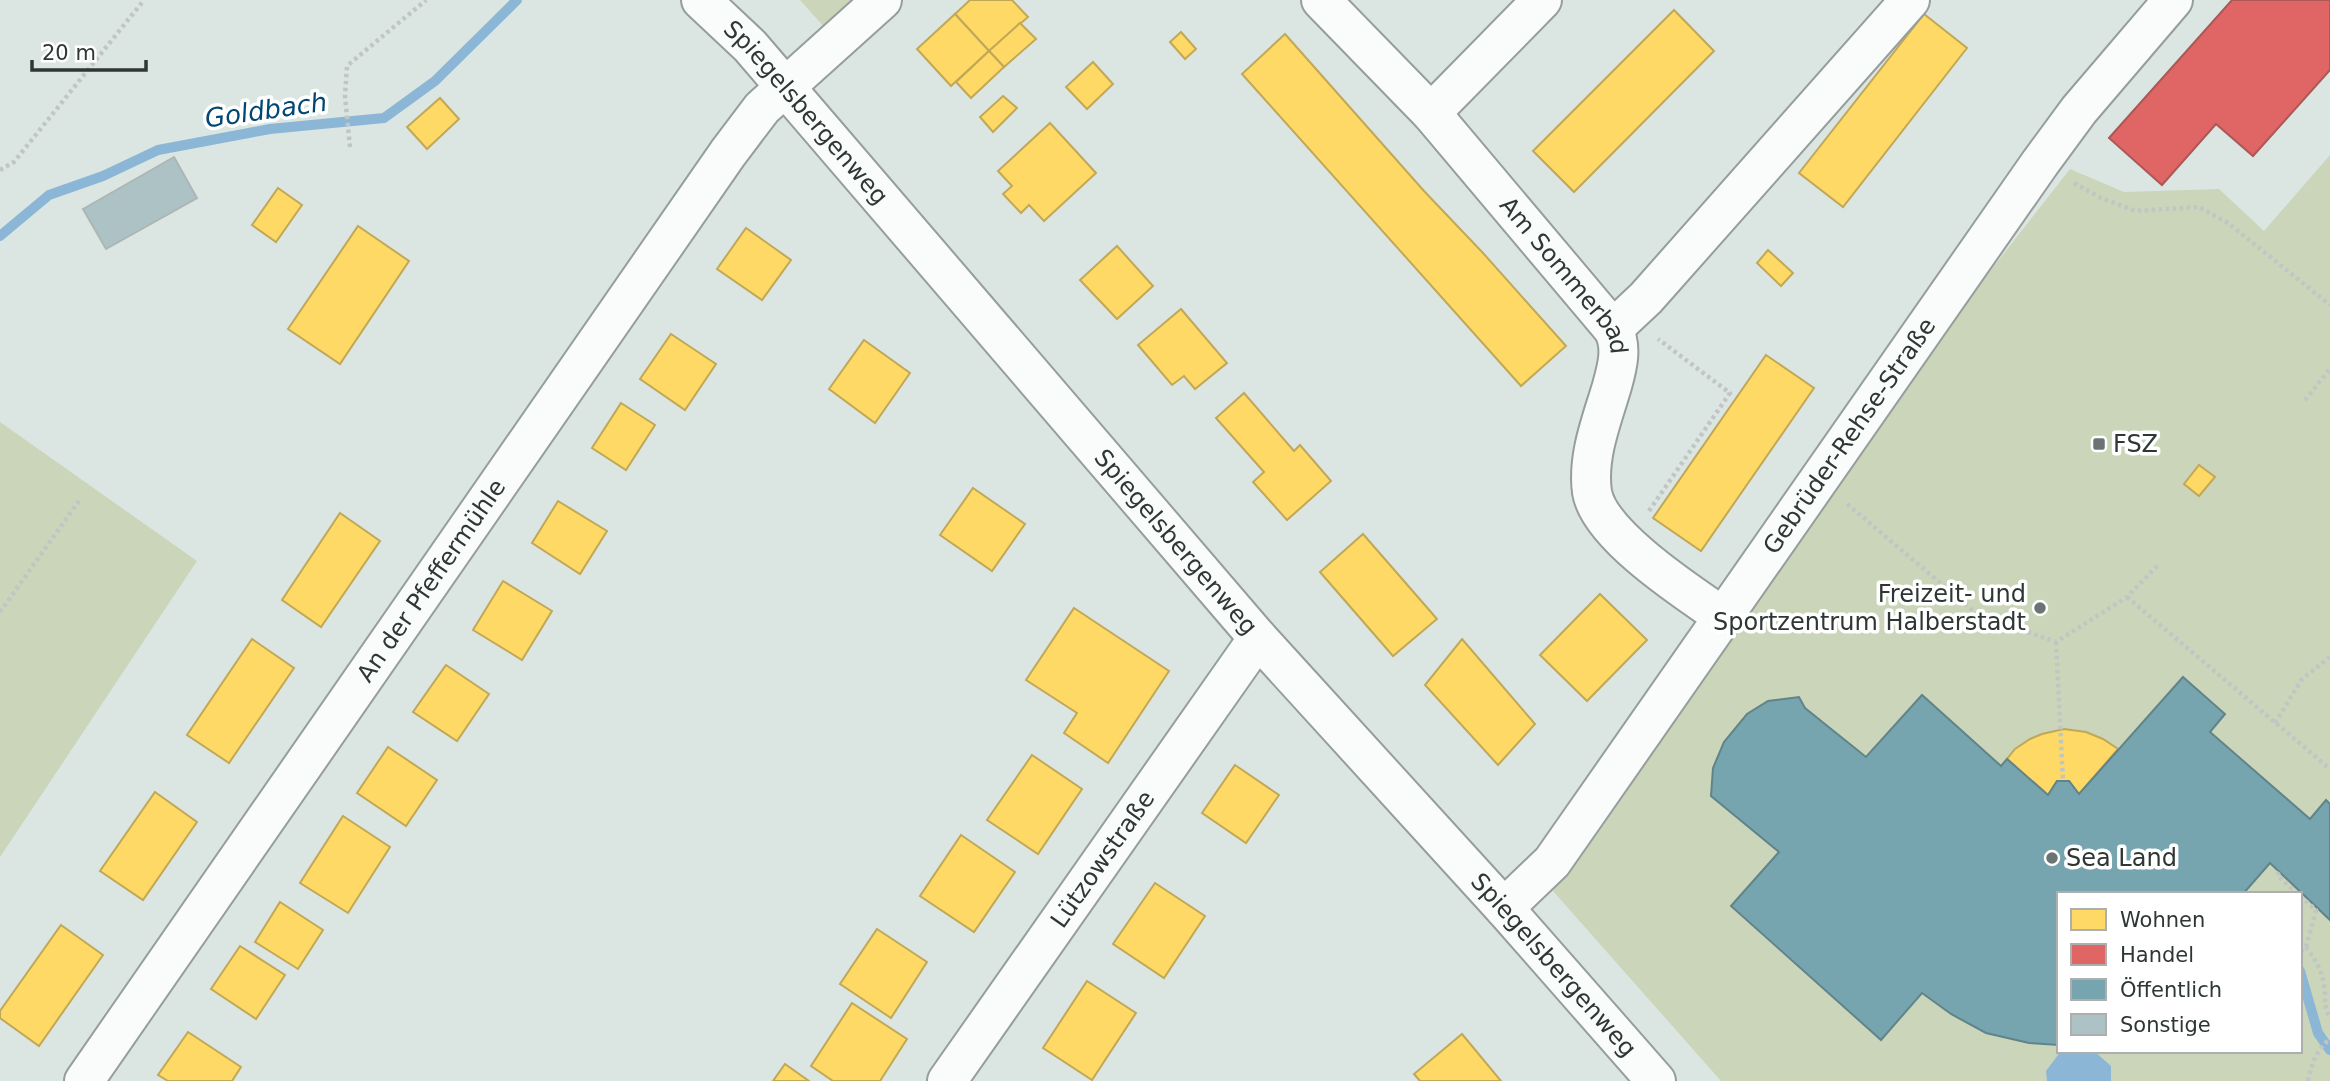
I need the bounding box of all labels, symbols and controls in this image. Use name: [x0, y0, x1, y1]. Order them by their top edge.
street label: Spiegelsbergenweg: [718, 15, 894, 210]
scale bar: [32, 28, 145, 72]
text: 20 m: [42, 41, 96, 65]
water label: Goldbach: [203, 87, 329, 133]
street label: Am Sommerbad: [1494, 191, 1633, 355]
street label: Gebrüder-Rehse-Straße: [1757, 313, 1941, 559]
place label: FSZ: [2113, 430, 2158, 458]
marker: FSZ: [2091, 436, 2107, 452]
street label: Spiegelsbergenweg: [1088, 444, 1263, 641]
street label: An der Pfeffermühle: [351, 474, 511, 687]
place label: Freizeit- und Sportzentrum Halberstadt: [1713, 580, 2026, 636]
marker: Freizeit- und Sportzentrum Halberstadt: [2032, 600, 2048, 616]
street label: Lützowstraße: [1045, 785, 1160, 933]
place label: Sea Land: [2066, 844, 2177, 872]
marker: Sea Land: [2044, 850, 2060, 866]
street label: Spiegelsbergenweg: [1465, 867, 1642, 1062]
legend: [2057, 892, 2302, 1053]
text: Wohnen: [2120, 908, 2205, 932]
text: Handel: [2120, 943, 2194, 967]
text: Öffentlich: [2120, 977, 2222, 1002]
text: Sonstige: [2120, 1013, 2211, 1037]

